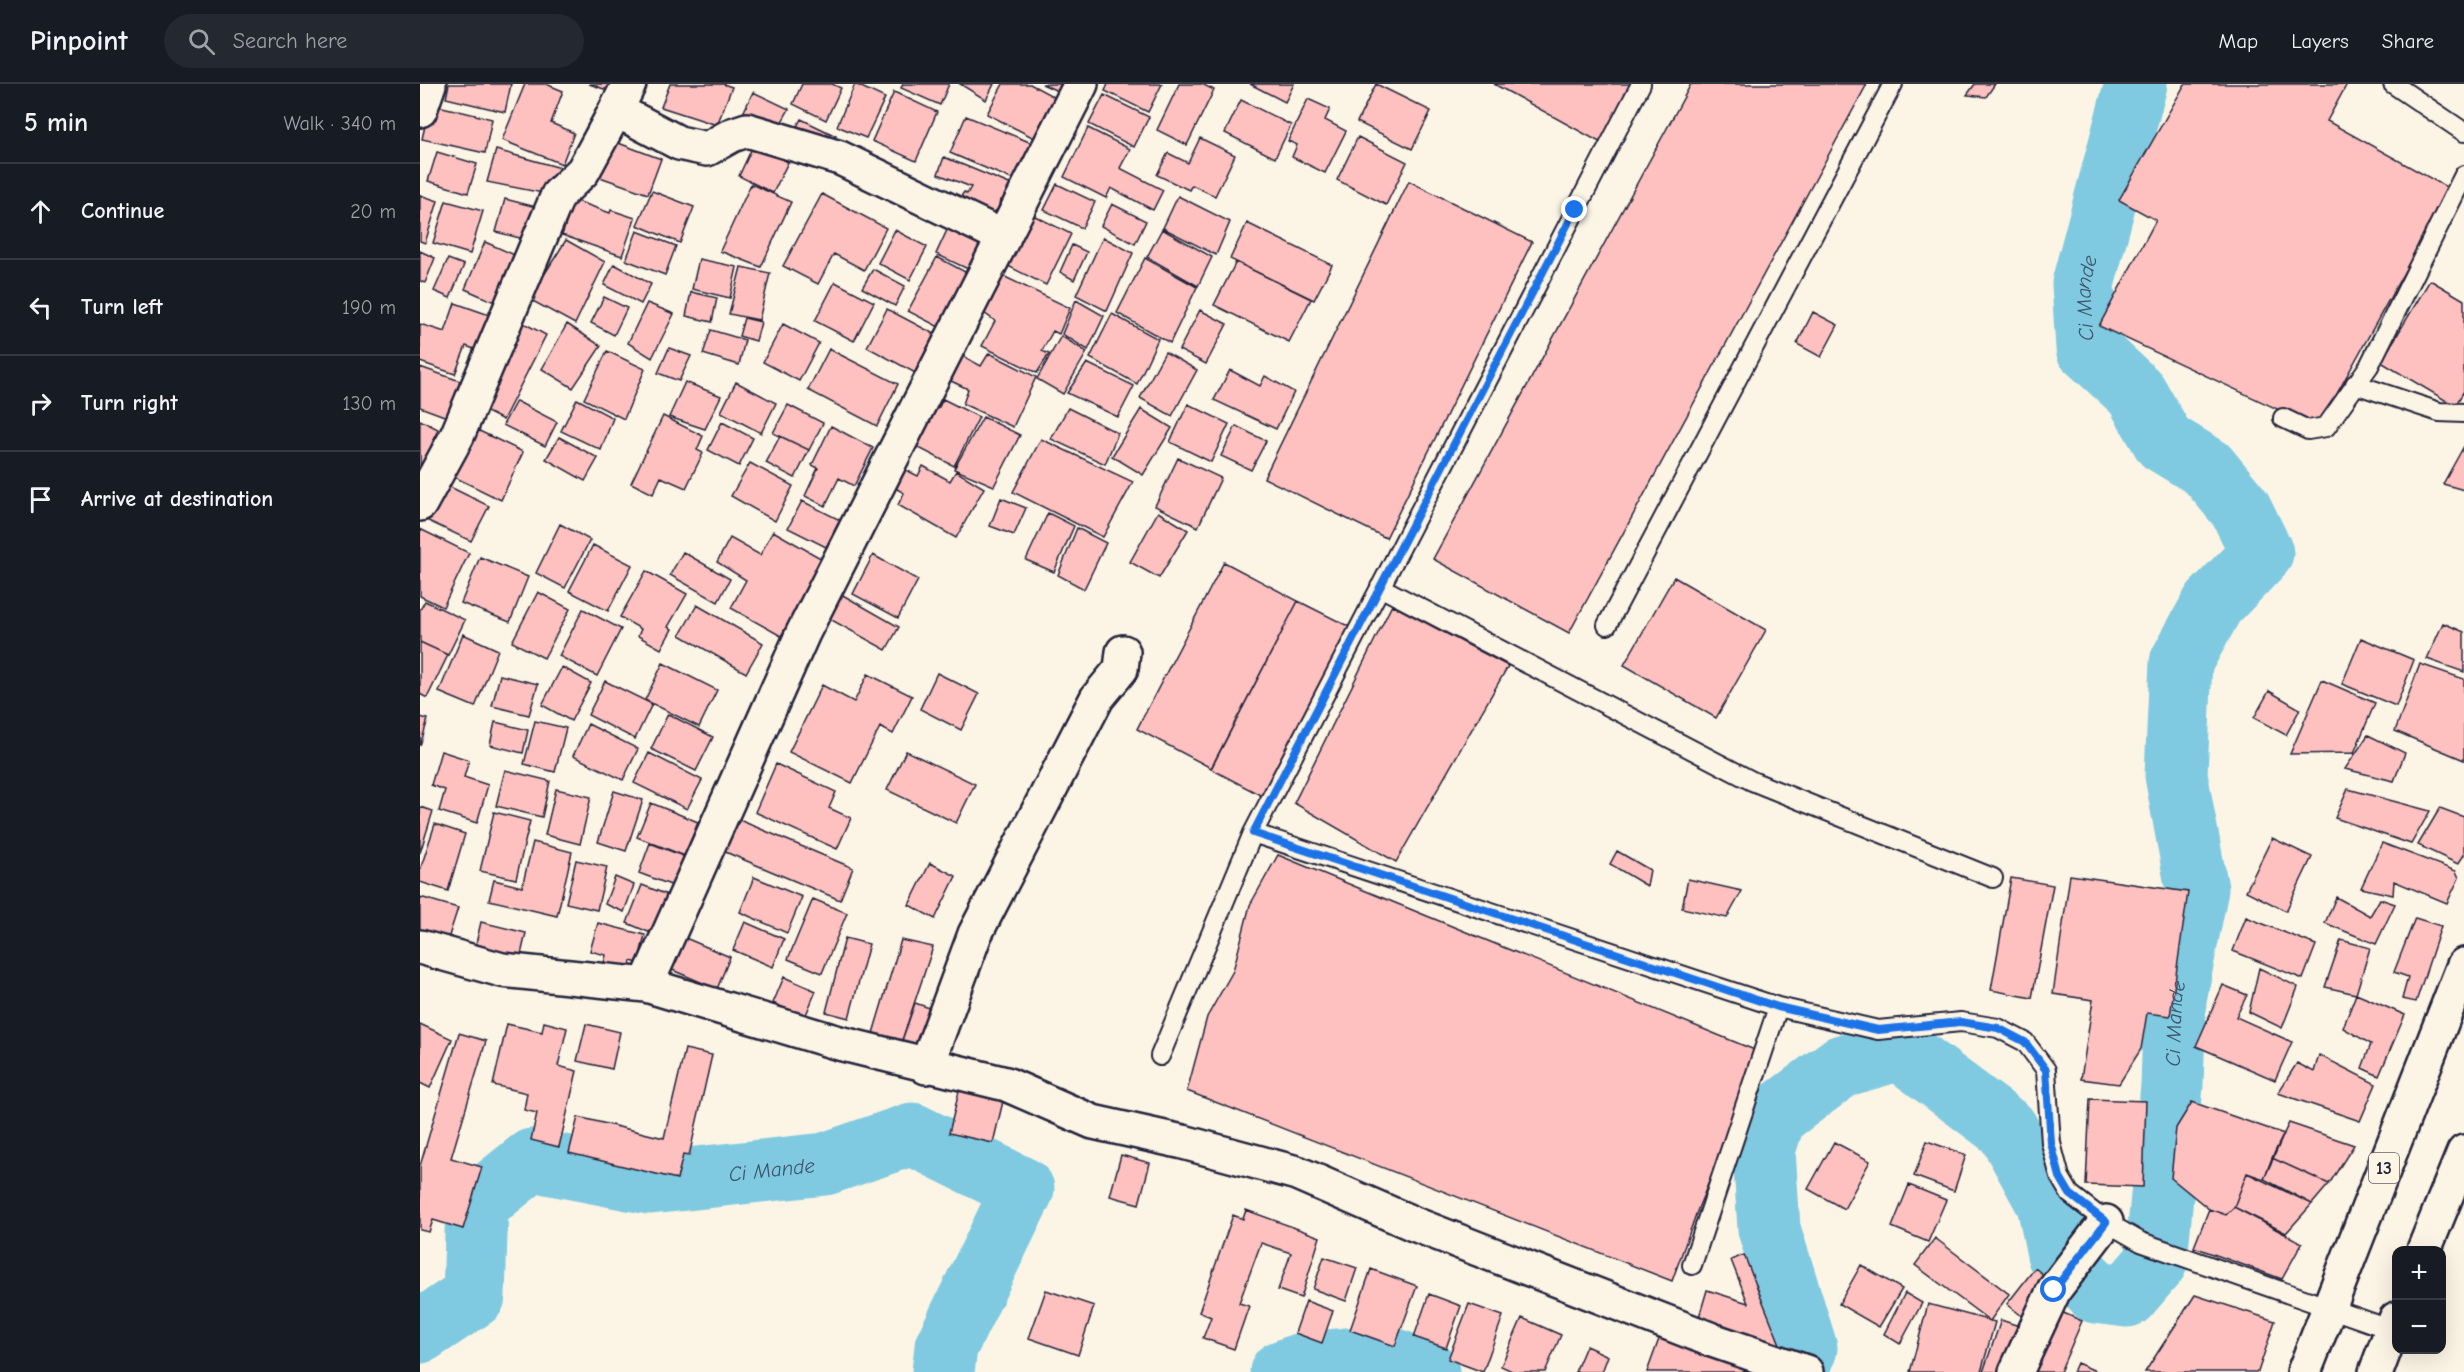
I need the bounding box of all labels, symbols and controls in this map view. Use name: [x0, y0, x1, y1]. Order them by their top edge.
search box: [164, 14, 584, 68]
text: Pinpoint: [30, 25, 128, 57]
icon: search: [185, 25, 218, 58]
text: Search here: [233, 28, 347, 54]
text: Map: [2219, 29, 2258, 53]
text: Layers: [2291, 29, 2349, 53]
text: Share: [2382, 29, 2434, 53]
text: 5 min: [24, 108, 88, 138]
text: Walk · 340 m: [284, 112, 396, 135]
icon: ahead: [24, 195, 57, 228]
route end: [1561, 196, 1587, 222]
text: Continue: [81, 198, 164, 224]
text: 20 m: [350, 200, 396, 223]
water label: Ci Mande: [2070, 252, 2102, 342]
icon: left: [24, 291, 57, 324]
text: Turn left: [81, 294, 163, 320]
text: 190 m: [342, 296, 396, 319]
icon: right: [24, 387, 57, 420]
text: Turn right: [81, 390, 178, 416]
text: 130 m: [343, 392, 396, 415]
icon: arrive: [24, 483, 57, 516]
text: Arrive at destination: [81, 486, 273, 512]
water label: Ci Mande: [2161, 978, 2191, 1067]
water label: Ci Mande: [727, 1153, 816, 1186]
road number: 13: [2369, 1153, 2399, 1183]
map controls: [2392, 1246, 2446, 1354]
button: +: [2392, 1246, 2446, 1300]
route start: [2040, 1276, 2066, 1302]
button: −: [2392, 1300, 2446, 1354]

